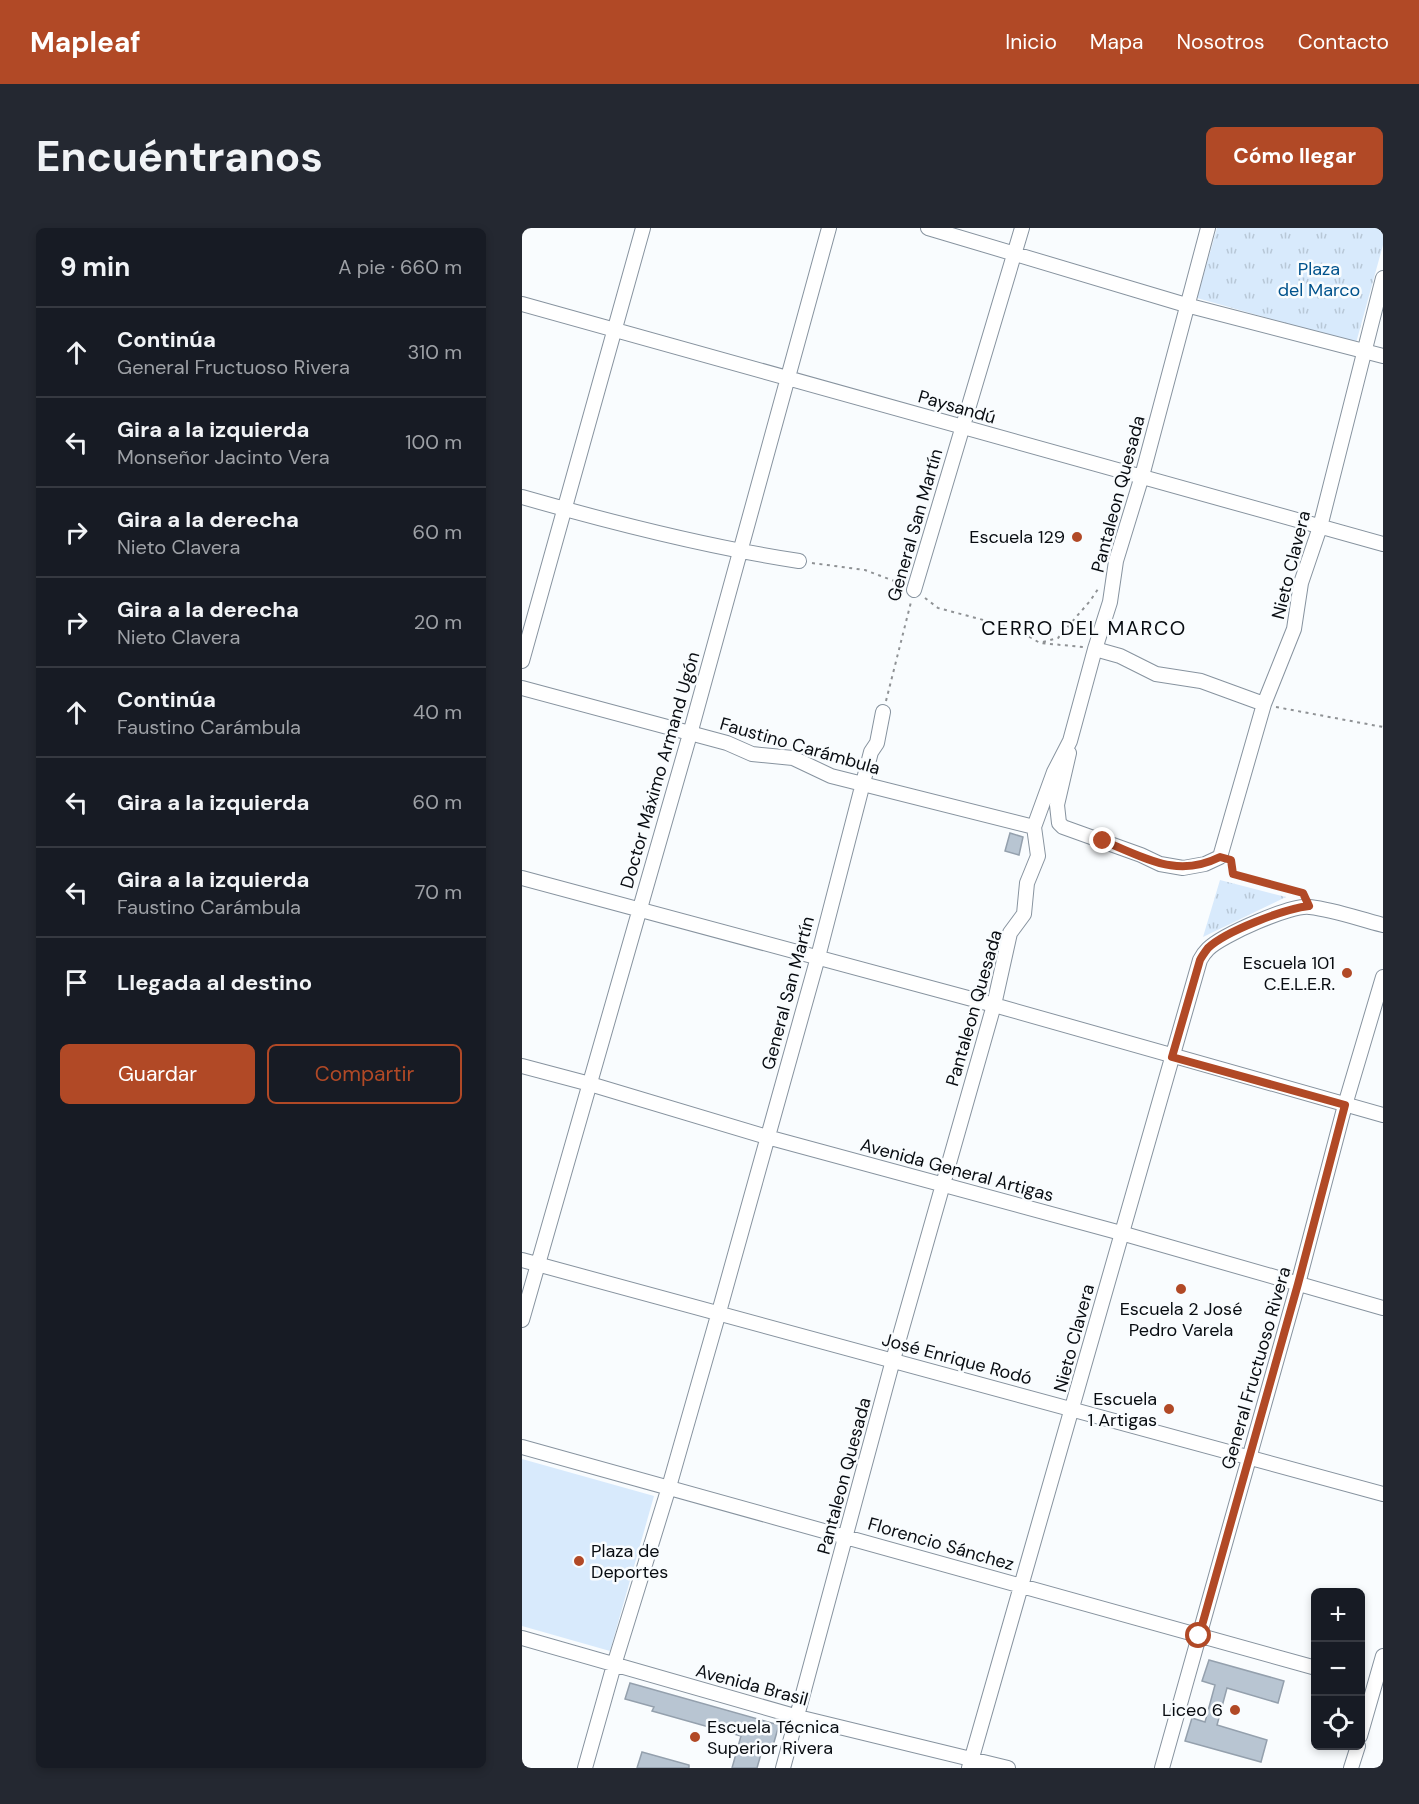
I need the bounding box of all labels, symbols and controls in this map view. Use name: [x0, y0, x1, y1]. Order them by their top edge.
text: Mapleaf: [30, 24, 141, 61]
text: Inicio: [1005, 28, 1057, 56]
text: Mapa: [1090, 28, 1144, 56]
text: Nosotros: [1177, 28, 1265, 56]
text: Contacto: [1298, 28, 1389, 56]
button: Cómo llegar: [1206, 127, 1383, 185]
text: Encuéntranos: [36, 129, 323, 184]
text: 9 min: [60, 250, 130, 284]
text: A pie · 660 m: [338, 254, 462, 280]
park label: Plaza del Marco: [1278, 257, 1360, 302]
text: Continúa: [117, 325, 216, 354]
icon: ahead: [60, 336, 93, 369]
text: 310 m: [407, 339, 462, 365]
text: General Fructuoso Rivera: [117, 354, 350, 380]
street label: Paysandú: [915, 384, 999, 430]
street label: Pantaleon Quesada: [1086, 413, 1150, 575]
text: Gira a la izquierda: [117, 415, 309, 444]
icon: left: [60, 426, 93, 459]
text: 100 m: [405, 429, 462, 455]
text: Monseñor Jacinto Vera: [117, 444, 330, 470]
street label: General San Martín: [882, 446, 948, 604]
text: Gira a la derecha: [117, 505, 299, 534]
street label: Nieto Clavera: [1266, 508, 1316, 622]
icon: right: [60, 516, 93, 549]
text: 60 m: [413, 519, 462, 545]
place label: Escuela 129: [969, 525, 1065, 549]
marker: Escuela 129: [1070, 530, 1084, 544]
text: Nieto Clavera: [117, 534, 240, 560]
text: Gira a la derecha: [117, 595, 299, 624]
icon: right: [60, 606, 93, 639]
text: 20 m: [414, 609, 462, 635]
district label: CERRO DEL MARCO: [981, 615, 1187, 641]
text: Nieto Clavera: [117, 624, 240, 650]
street label: Doctor Máximo Armand Ugón: [615, 649, 705, 891]
text: Continúa: [117, 685, 216, 714]
icon: ahead: [60, 696, 93, 729]
text: 40 m: [413, 699, 462, 725]
street label: Faustino Carámbula: [717, 712, 883, 780]
text: Faustino Carámbula: [117, 714, 301, 740]
icon: left: [60, 786, 93, 819]
text: Gira a la izquierda: [117, 788, 309, 817]
text: 60 m: [413, 789, 462, 815]
route end: [1089, 827, 1115, 853]
text: Gira a la izquierda: [117, 865, 309, 894]
icon: left: [60, 876, 93, 909]
text: 70 m: [415, 879, 462, 905]
text: Faustino Carámbula: [117, 894, 301, 920]
street label: General San Martín: [756, 914, 820, 1072]
street label: Pantaleon Quesada: [940, 927, 1008, 1089]
place label: Escuela 101 C.E.L.E.R.: [1243, 951, 1335, 996]
icon: arrive: [60, 966, 93, 999]
marker: Escuela 101 C.E.L.E.R.: [1340, 966, 1354, 980]
text: Llegada al destino: [117, 968, 312, 997]
button: Guardar: [60, 1044, 255, 1104]
button: Compartir: [267, 1044, 462, 1104]
street label: Avenida General Artigas: [858, 1133, 1056, 1207]
street label: General Fructuoso Rivera: [1216, 1264, 1296, 1472]
street label: Nieto Clavera: [1048, 1281, 1100, 1395]
marker: Escuela 2 José Pedro Varela: [1174, 1282, 1188, 1296]
place label: Escuela 2 José Pedro Varela: [1120, 1297, 1242, 1342]
street label: José Enrique Rodó: [879, 1327, 1035, 1391]
place label: Escuela 1 Artigas: [1088, 1387, 1157, 1432]
street label: Pantaleon Quesada: [812, 1395, 876, 1557]
marker: Escuela 1 Artigas: [1162, 1402, 1176, 1416]
street label: Florencio Sánchez: [865, 1512, 1017, 1576]
place label: Plaza de Deportes: [591, 1539, 668, 1584]
marker: Plaza de Deportes: [572, 1554, 586, 1568]
map controls: [1311, 1588, 1365, 1750]
button: +: [1311, 1588, 1365, 1642]
route start: [1185, 1622, 1211, 1648]
button: −: [1311, 1642, 1365, 1696]
street label: Avenida Brasil: [693, 1658, 811, 1712]
button: locate: [1311, 1696, 1365, 1750]
place label: Liceo 6: [1162, 1698, 1223, 1722]
marker: Liceo 6: [1228, 1703, 1242, 1717]
place label: Escuela Técnica Superior Rivera: [707, 1715, 839, 1760]
marker: Escuela Técnica Superior Rivera: [688, 1730, 702, 1744]

